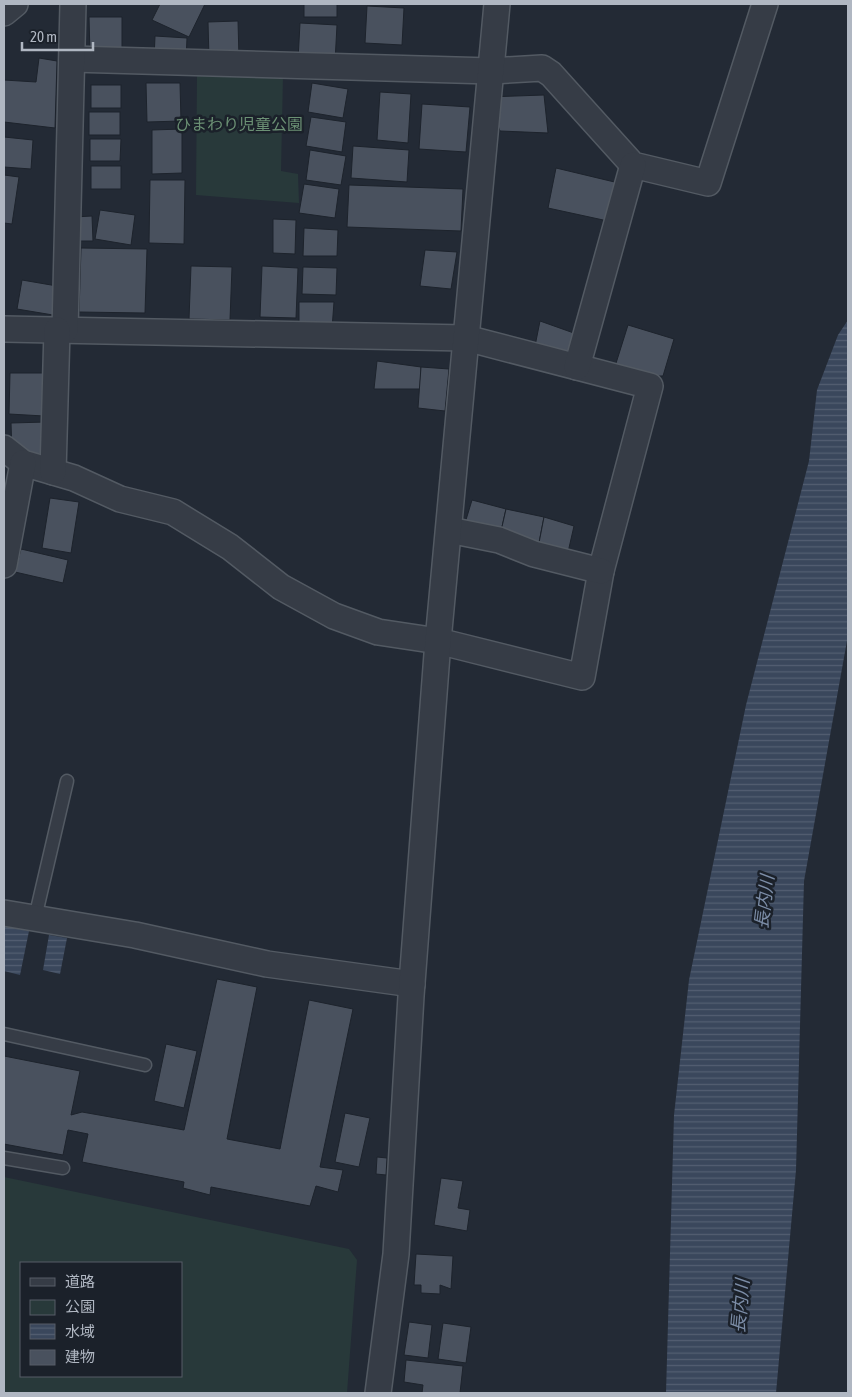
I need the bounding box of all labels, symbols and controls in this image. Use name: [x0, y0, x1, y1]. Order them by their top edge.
scale bar: [22, 20, 94, 52]
text: 20 m: [30, 28, 57, 45]
park label: ひまわり児童公園: [175, 115, 303, 133]
water label: 長内川: [750, 872, 778, 930]
legend: [20, 1262, 182, 1377]
text: 道路: [65, 1273, 95, 1290]
water label: 長内川: [727, 1276, 753, 1334]
text: 公園: [65, 1298, 95, 1315]
text: 水域: [65, 1323, 95, 1340]
text: 建物: [65, 1348, 95, 1365]

